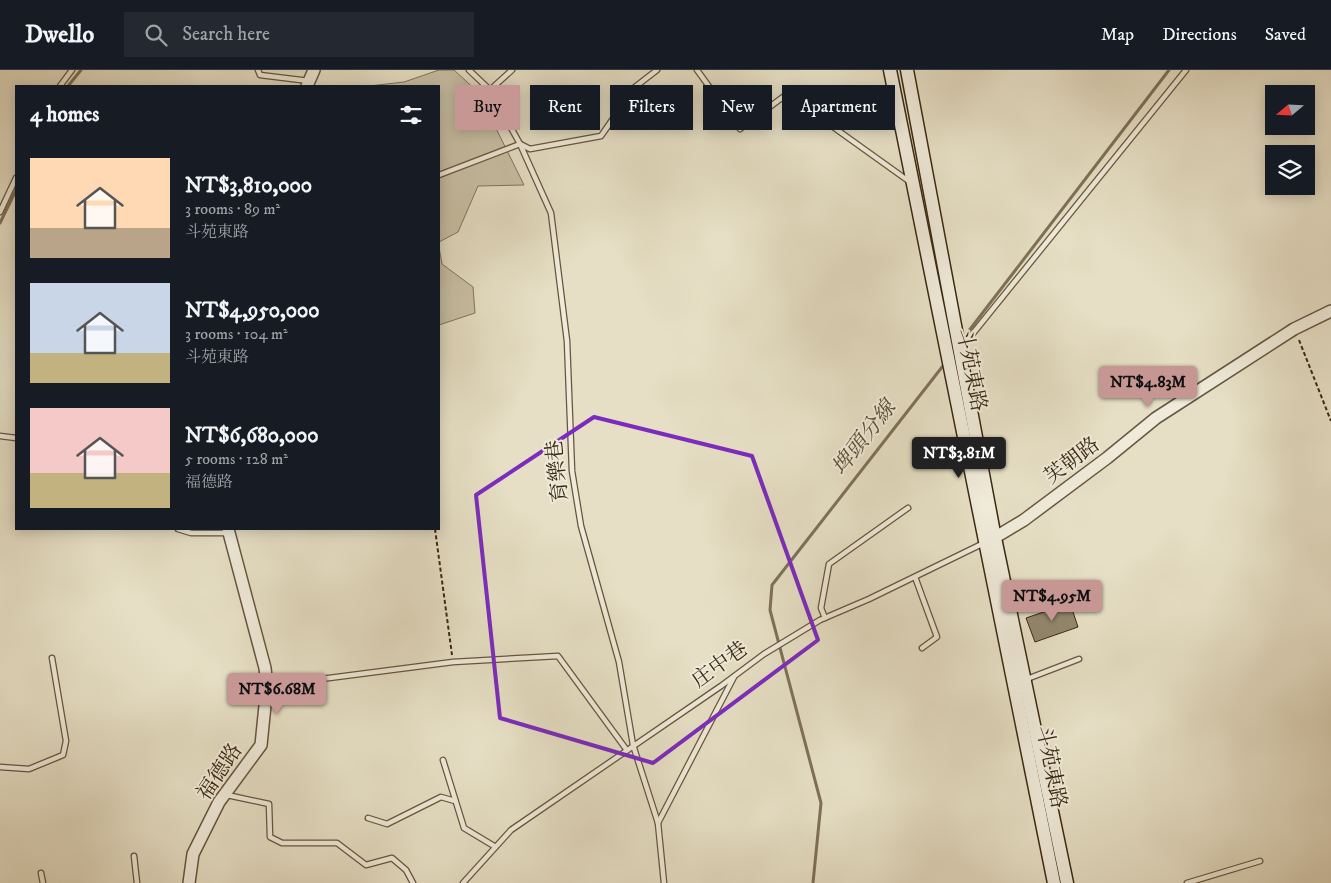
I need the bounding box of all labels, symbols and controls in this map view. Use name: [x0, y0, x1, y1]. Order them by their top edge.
search box: [124, 12, 474, 57]
text: Dwello: [25, 20, 94, 50]
icon: search: [142, 21, 170, 49]
text: Search here: [182, 23, 270, 46]
text: Map: [1101, 24, 1134, 46]
text: Directions: [1162, 24, 1237, 46]
text: Saved: [1265, 24, 1306, 46]
chip: Buy: [455, 85, 520, 130]
chip: Rent: [530, 85, 600, 130]
chip: Filters: [610, 85, 693, 130]
chip: New: [703, 85, 772, 130]
chip: Apartment: [782, 85, 895, 130]
north arrow: [1265, 85, 1315, 135]
map controls: [1265, 85, 1315, 195]
icon: filters: [397, 101, 425, 129]
text: 4 homes: [30, 102, 99, 128]
button: layers: [1265, 145, 1315, 195]
text: NT$3,810,000: [185, 173, 312, 199]
icon: home: [70, 178, 130, 238]
text: 3 rooms · 89 m²: [185, 199, 280, 219]
text: 斗苑東路: [185, 222, 249, 242]
text: NT$4,950,000: [185, 298, 320, 324]
icon: home: [70, 303, 130, 363]
text: 3 rooms · 104 m²: [185, 324, 288, 344]
street label: 斗苑東路: [950, 326, 992, 414]
text: 斗苑東路: [185, 347, 249, 367]
pin: NT$4.83M: [1096, 366, 1200, 408]
text: NT$4.83M: [1110, 372, 1186, 392]
water label: 埤頭分線: [826, 393, 903, 481]
text: NT$6,680,000: [185, 423, 319, 449]
icon: home: [70, 428, 130, 488]
street label: 芙朝路: [1039, 432, 1105, 490]
pin: NT$3.81M: [907, 436, 1011, 479]
street label: 育樂巷: [542, 438, 574, 504]
text: NT$3.81M: [923, 443, 995, 463]
text: 5 rooms · 128 m²: [185, 449, 288, 469]
text: 福德路: [185, 472, 233, 492]
pin: NT$4.95M: [1000, 580, 1104, 622]
text: NT$4.95M: [1013, 586, 1091, 606]
street label: 庄中巷: [687, 636, 753, 694]
pin: NT$6.68M: [225, 672, 329, 715]
text: NT$6.68M: [238, 679, 316, 699]
street label: 斗苑東路: [1030, 723, 1072, 811]
street label: 福德路: [192, 739, 248, 805]

